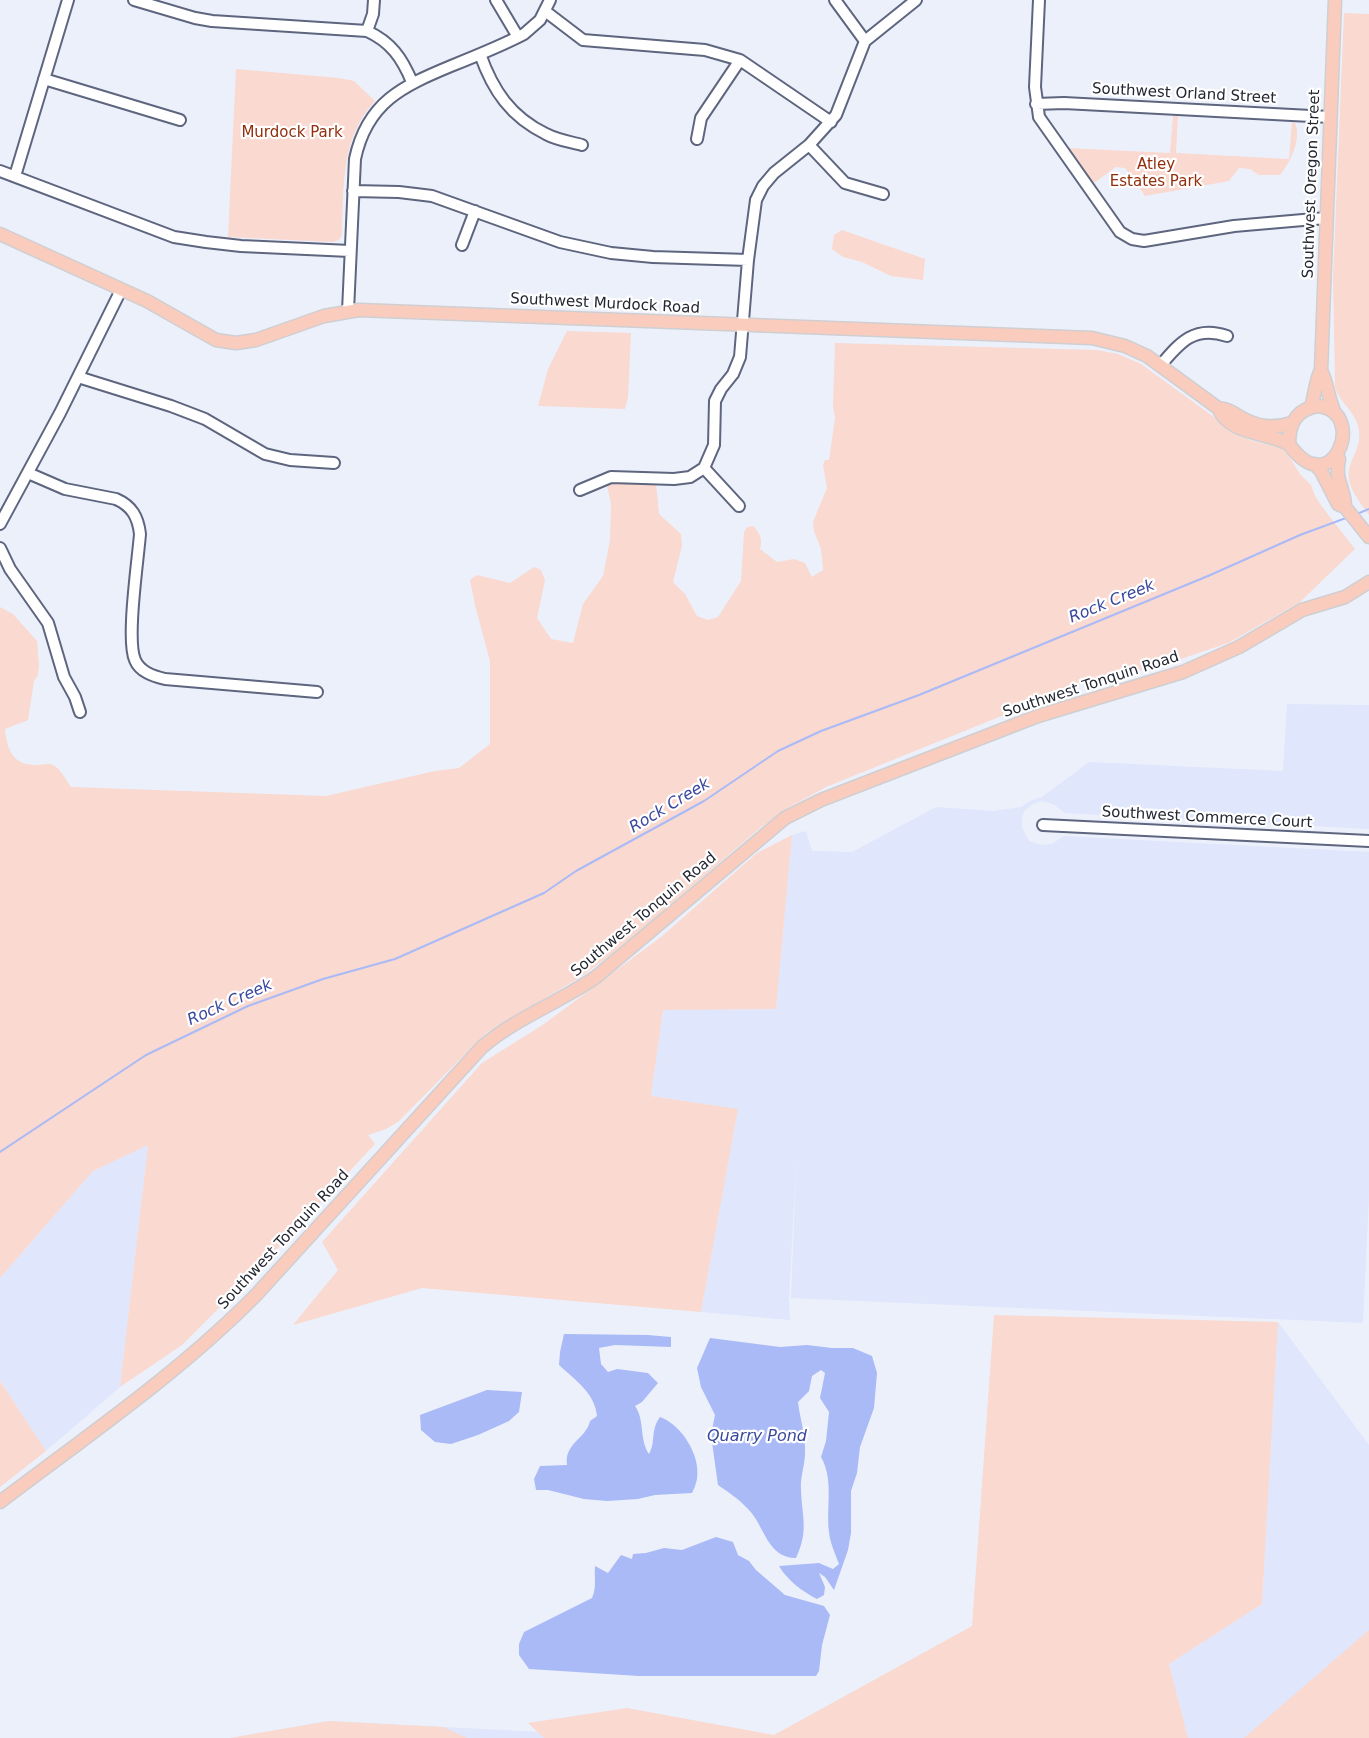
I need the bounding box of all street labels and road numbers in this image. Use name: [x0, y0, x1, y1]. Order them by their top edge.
street label: Southwest Orland Street: [1092, 80, 1276, 108]
street label: Southwest Oregon Street: [1300, 89, 1324, 279]
street label: Southwest Murdock Road: [510, 290, 700, 318]
street label: Southwest Tonquin Road: [1001, 648, 1181, 722]
street label: Southwest Commerce Court: [1101, 803, 1313, 833]
street label: Southwest Tonquin Road: [568, 849, 720, 981]
street label: Southwest Tonquin Road: [215, 1167, 353, 1313]

